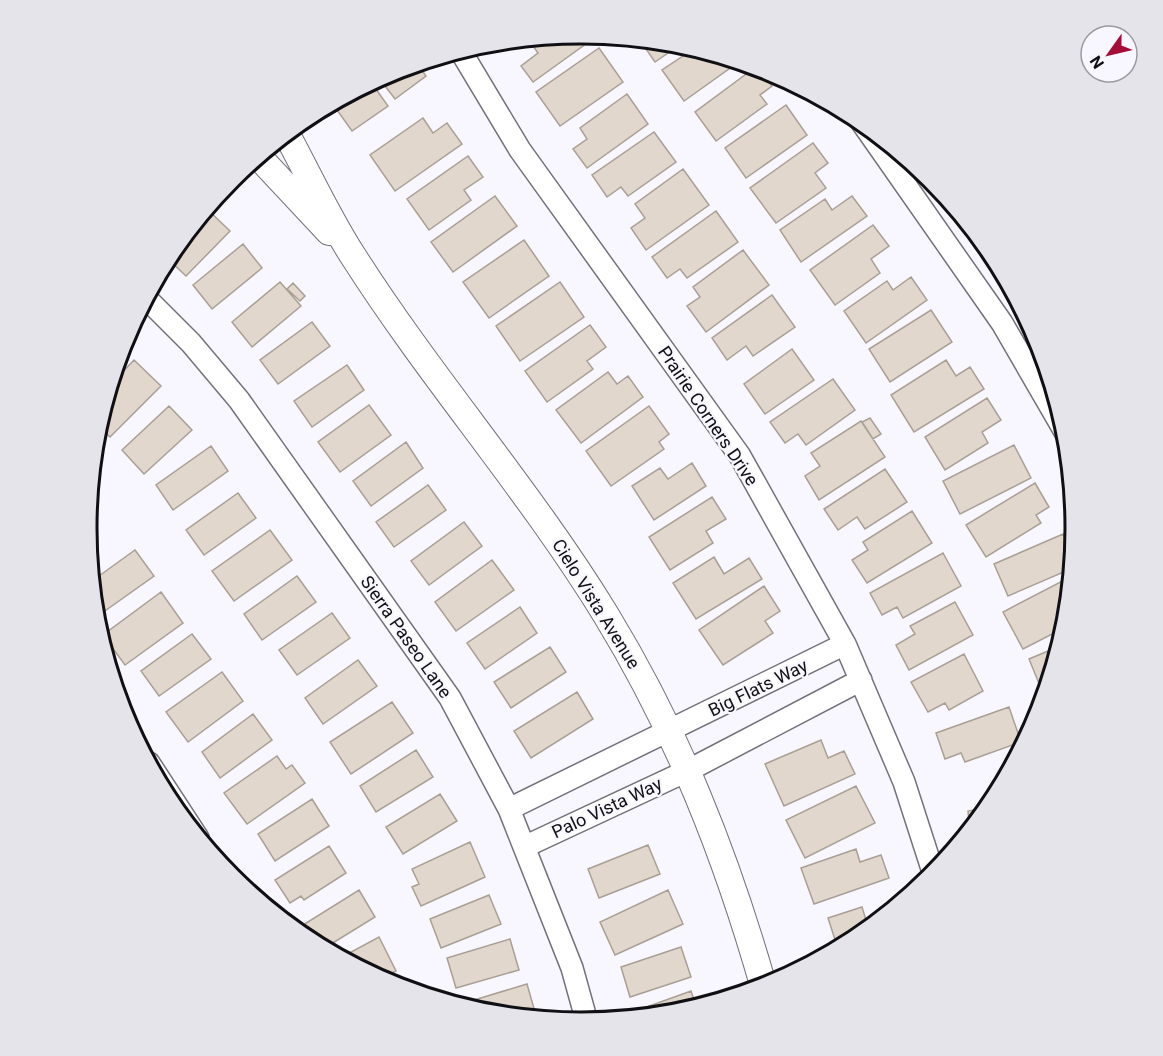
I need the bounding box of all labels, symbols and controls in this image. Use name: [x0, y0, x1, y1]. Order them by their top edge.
north arrow: [1079, 24, 1139, 84]
text: N: [1086, 52, 1108, 72]
street label: Prairie Corners Drive: [654, 342, 763, 489]
street label: Cielo Vista Avenue: [548, 535, 645, 672]
street label: Sierra Paseo Lane: [356, 572, 456, 702]
street label: Big Flats Way: [705, 654, 811, 721]
street label: Palo Vista Way: [548, 773, 666, 842]

